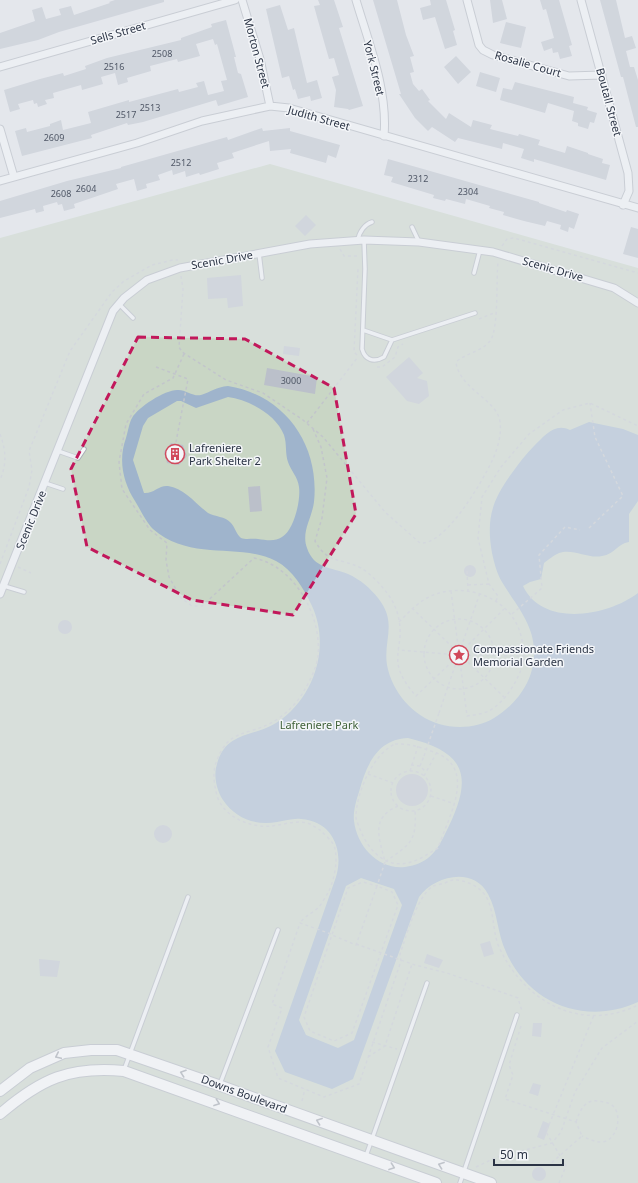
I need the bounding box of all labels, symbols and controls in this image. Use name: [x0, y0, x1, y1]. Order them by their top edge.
street label: Morton Street: [241, 16, 274, 90]
street label: Sells Street: [89, 17, 147, 48]
street label: York Street: [360, 39, 389, 97]
house number: 2508: [152, 47, 172, 60]
street label: Rosalie Court: [493, 47, 563, 80]
house number: 2516: [104, 60, 124, 73]
street label: Boutall Street: [593, 66, 626, 138]
house number: 2513: [140, 101, 160, 114]
street label: Judith Street: [285, 101, 352, 134]
house number: 2517: [116, 108, 136, 121]
house number: 2609: [44, 131, 64, 144]
house number: 2512: [171, 156, 191, 169]
house number: 2312: [408, 172, 428, 185]
house number: 2604: [76, 182, 96, 195]
house number: 2304: [458, 185, 478, 198]
house number: 2608: [51, 187, 71, 200]
street label: Scenic Drive: [190, 247, 254, 272]
street label: Scenic Drive: [521, 253, 585, 284]
house number: 3000: [281, 374, 301, 387]
place label: Lafreniere Park Shelter 2: [189, 440, 261, 468]
building icon: Lafreniere Park Shelter 2: [164, 443, 186, 465]
street label: Scenic Drive: [12, 488, 49, 552]
place label: Compassionate Friends Memorial Garden: [473, 641, 594, 669]
place icon: Compassionate Friends Memorial Garden: [448, 644, 470, 666]
park label: Lafreniere Park: [280, 717, 358, 732]
one-way arrow: [55, 1051, 62, 1059]
one-way arrow: [180, 1069, 187, 1077]
street label: Downs Boulevard: [199, 1071, 289, 1116]
one-way arrow: [213, 1098, 220, 1107]
one-way arrow: [316, 1117, 323, 1125]
scale bar: [494, 1141, 563, 1167]
text: 50 m: [500, 1146, 528, 1163]
one-way arrow: [438, 1161, 445, 1170]
one-way arrow: [388, 1162, 395, 1170]

